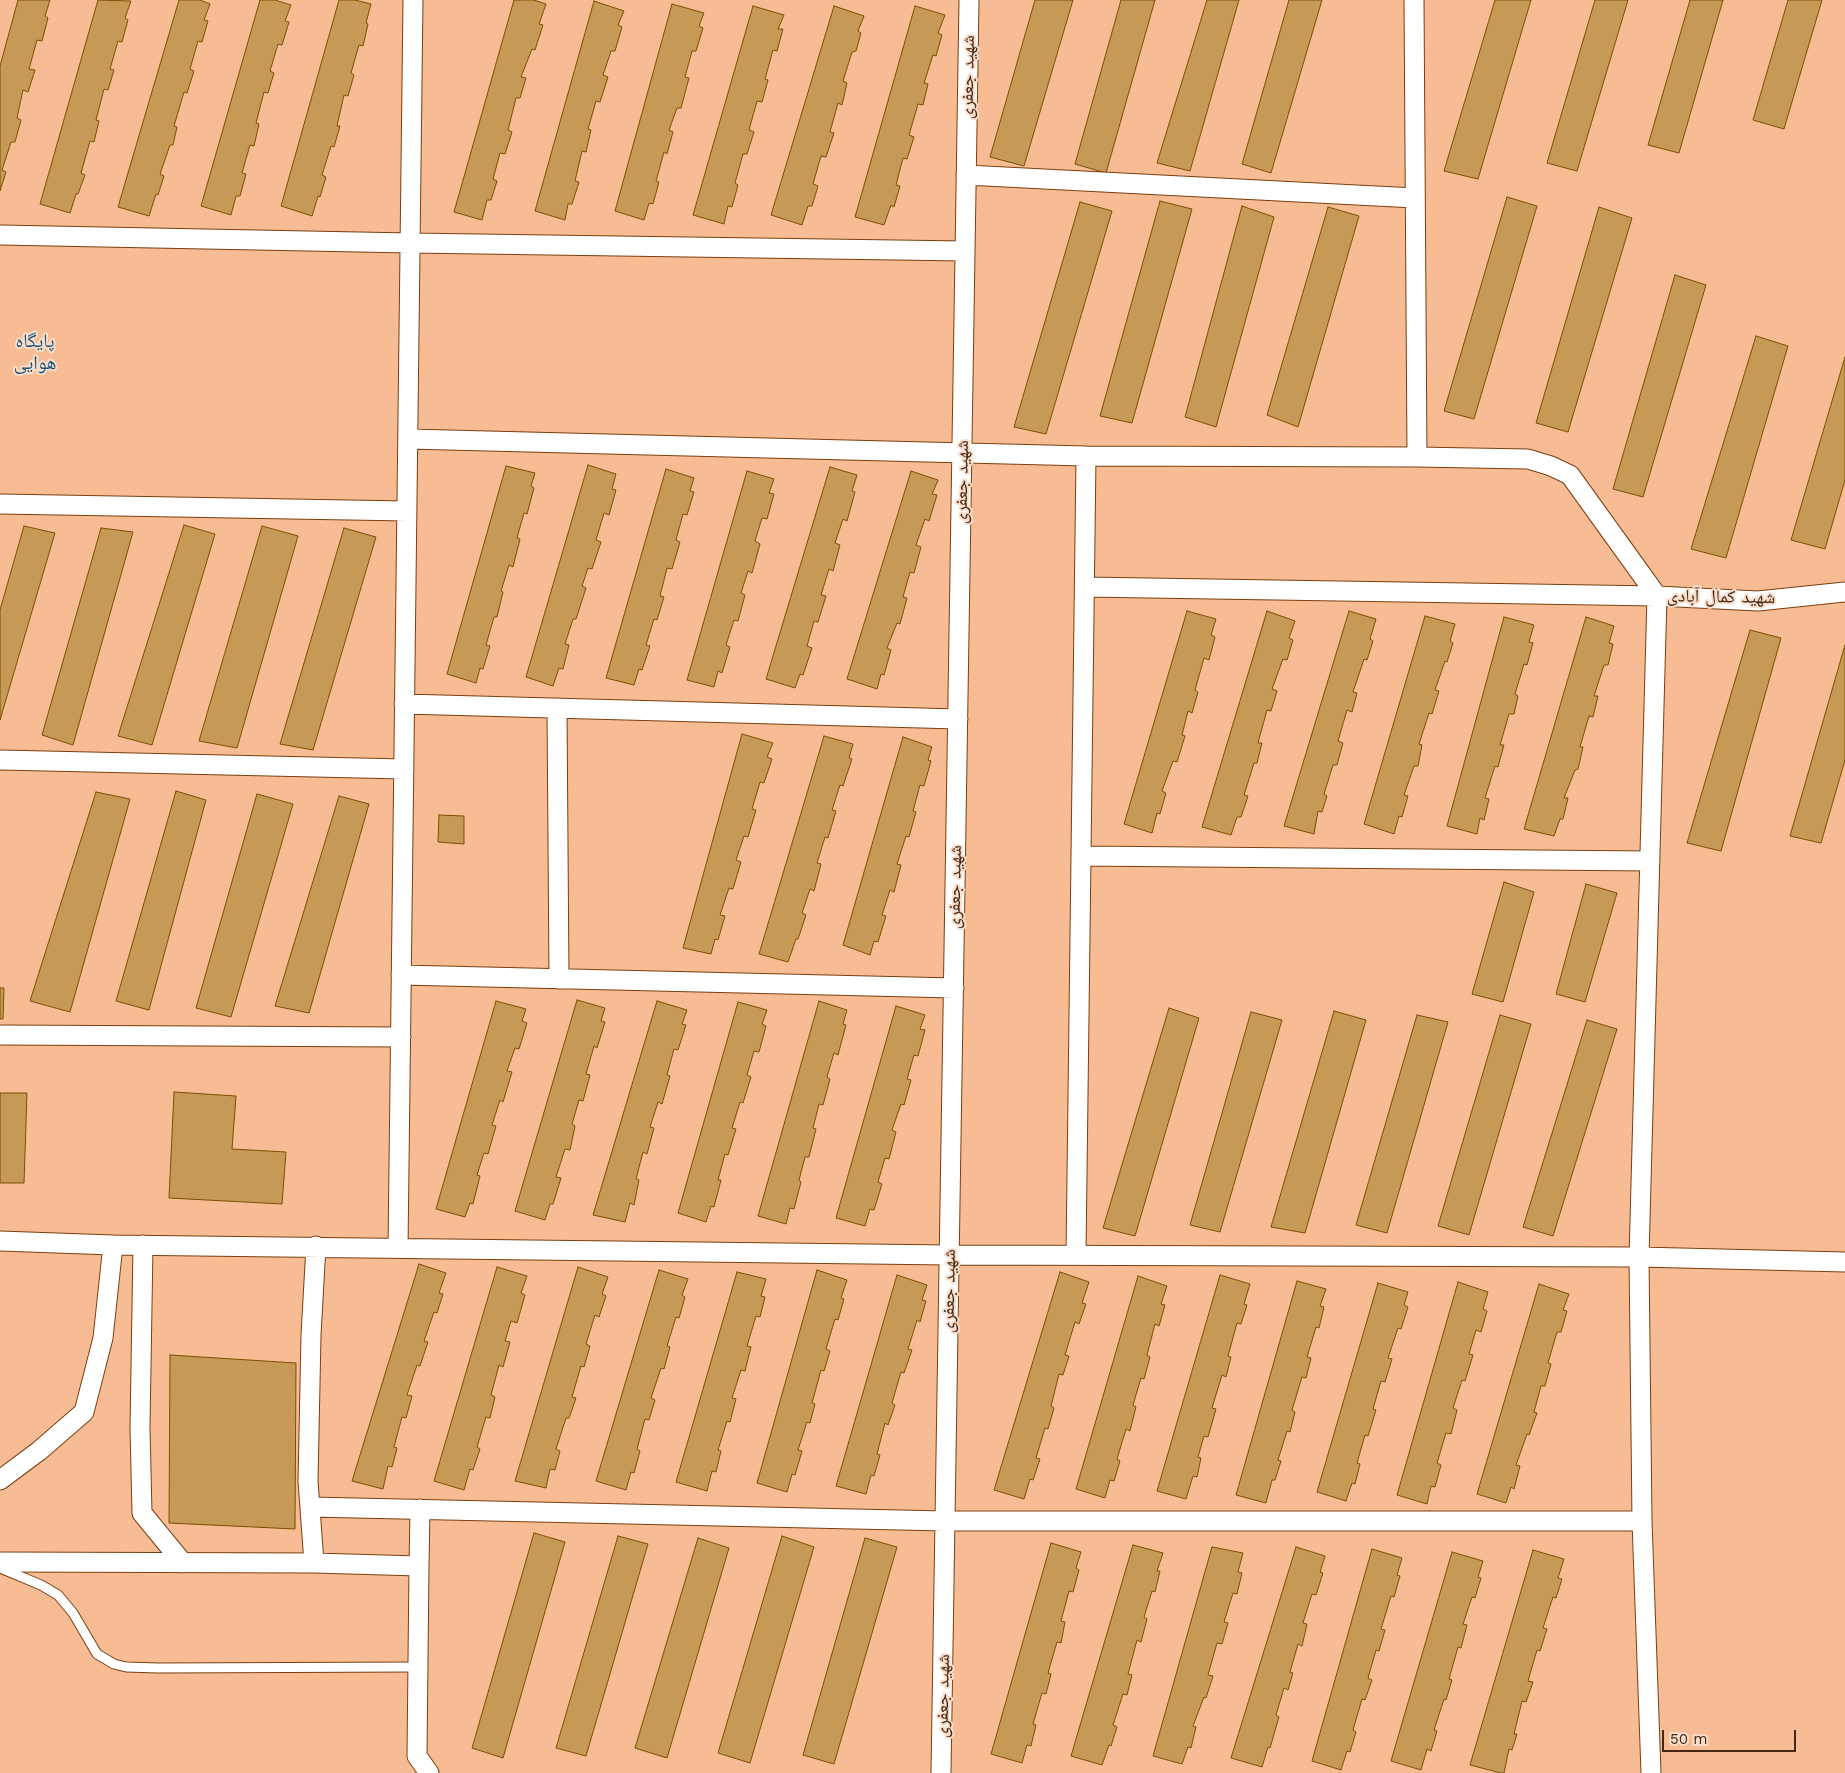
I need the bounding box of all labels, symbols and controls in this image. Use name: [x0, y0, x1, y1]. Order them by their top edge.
street label: شهید جعفری: [956, 35, 980, 119]
district label: پایگاه هوایی: [14, 330, 56, 374]
street label: شهید جعفری: [950, 440, 974, 524]
street label: شهید کمال آبادی: [1667, 585, 1775, 609]
street label: شهید جعفری: [943, 845, 967, 929]
street label: شهید جعفری: [937, 1249, 961, 1333]
street label: شهید جعفری: [931, 1654, 955, 1738]
scale bar: [1665, 1720, 1799, 1752]
text: 50 m: [1670, 1730, 1707, 1748]

